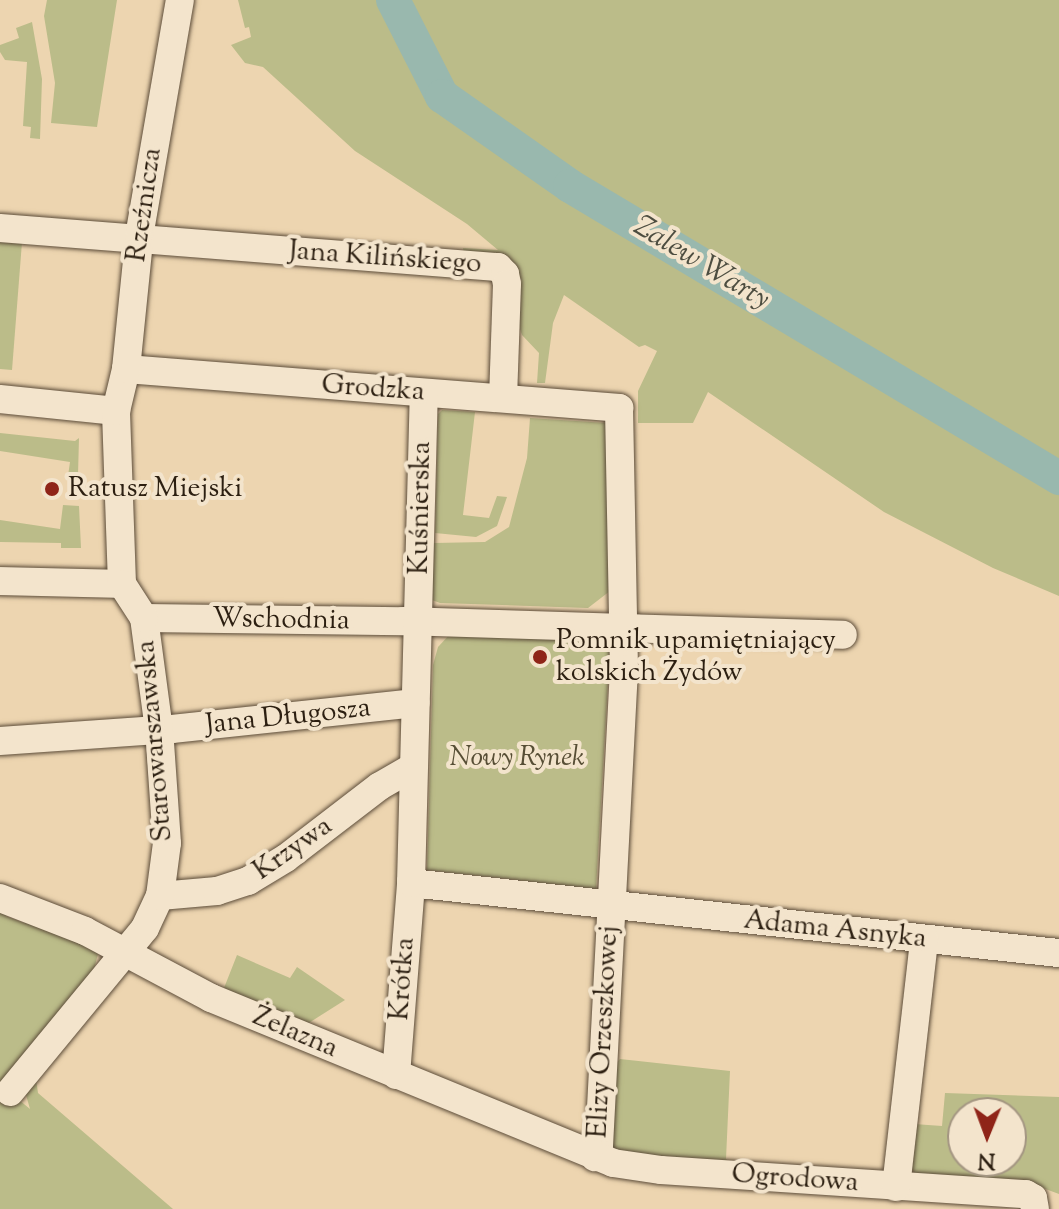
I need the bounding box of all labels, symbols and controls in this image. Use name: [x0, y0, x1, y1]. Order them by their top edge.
street label: Rzeźnicza: [120, 146, 170, 264]
water label: Zalew Warty: [626, 209, 776, 319]
street label: Jana Kilińskiego: [288, 235, 482, 281]
street label: Grodzka: [320, 369, 426, 409]
street label: Kuśnierska: [403, 441, 439, 575]
place label: Ratusz Miejski: [68, 472, 242, 506]
marker: Ratusz Miejski: [43, 480, 61, 498]
street label: Wschodnia: [212, 602, 350, 638]
place label: Pomnik upamiętniający kolskich Żydów: [556, 624, 836, 690]
street label: Starowarszawska: [129, 639, 181, 843]
marker: Pomnik upamiętniający kolskich Żydów: [531, 648, 549, 666]
street label: Jana Długosza: [204, 692, 372, 742]
park label: Nowy Rynek: [449, 741, 585, 775]
street label: Krzywa: [247, 810, 339, 888]
street label: Adama Asnyka: [742, 904, 928, 956]
street label: Elizy Orzeszkowej: [582, 925, 626, 1139]
street label: Krótka: [383, 936, 423, 1022]
street label: Żelazna: [247, 1000, 343, 1066]
north arrow: [947, 1097, 1027, 1177]
text: N: [978, 1143, 996, 1175]
street label: Ogrodowa: [730, 1158, 860, 1200]

